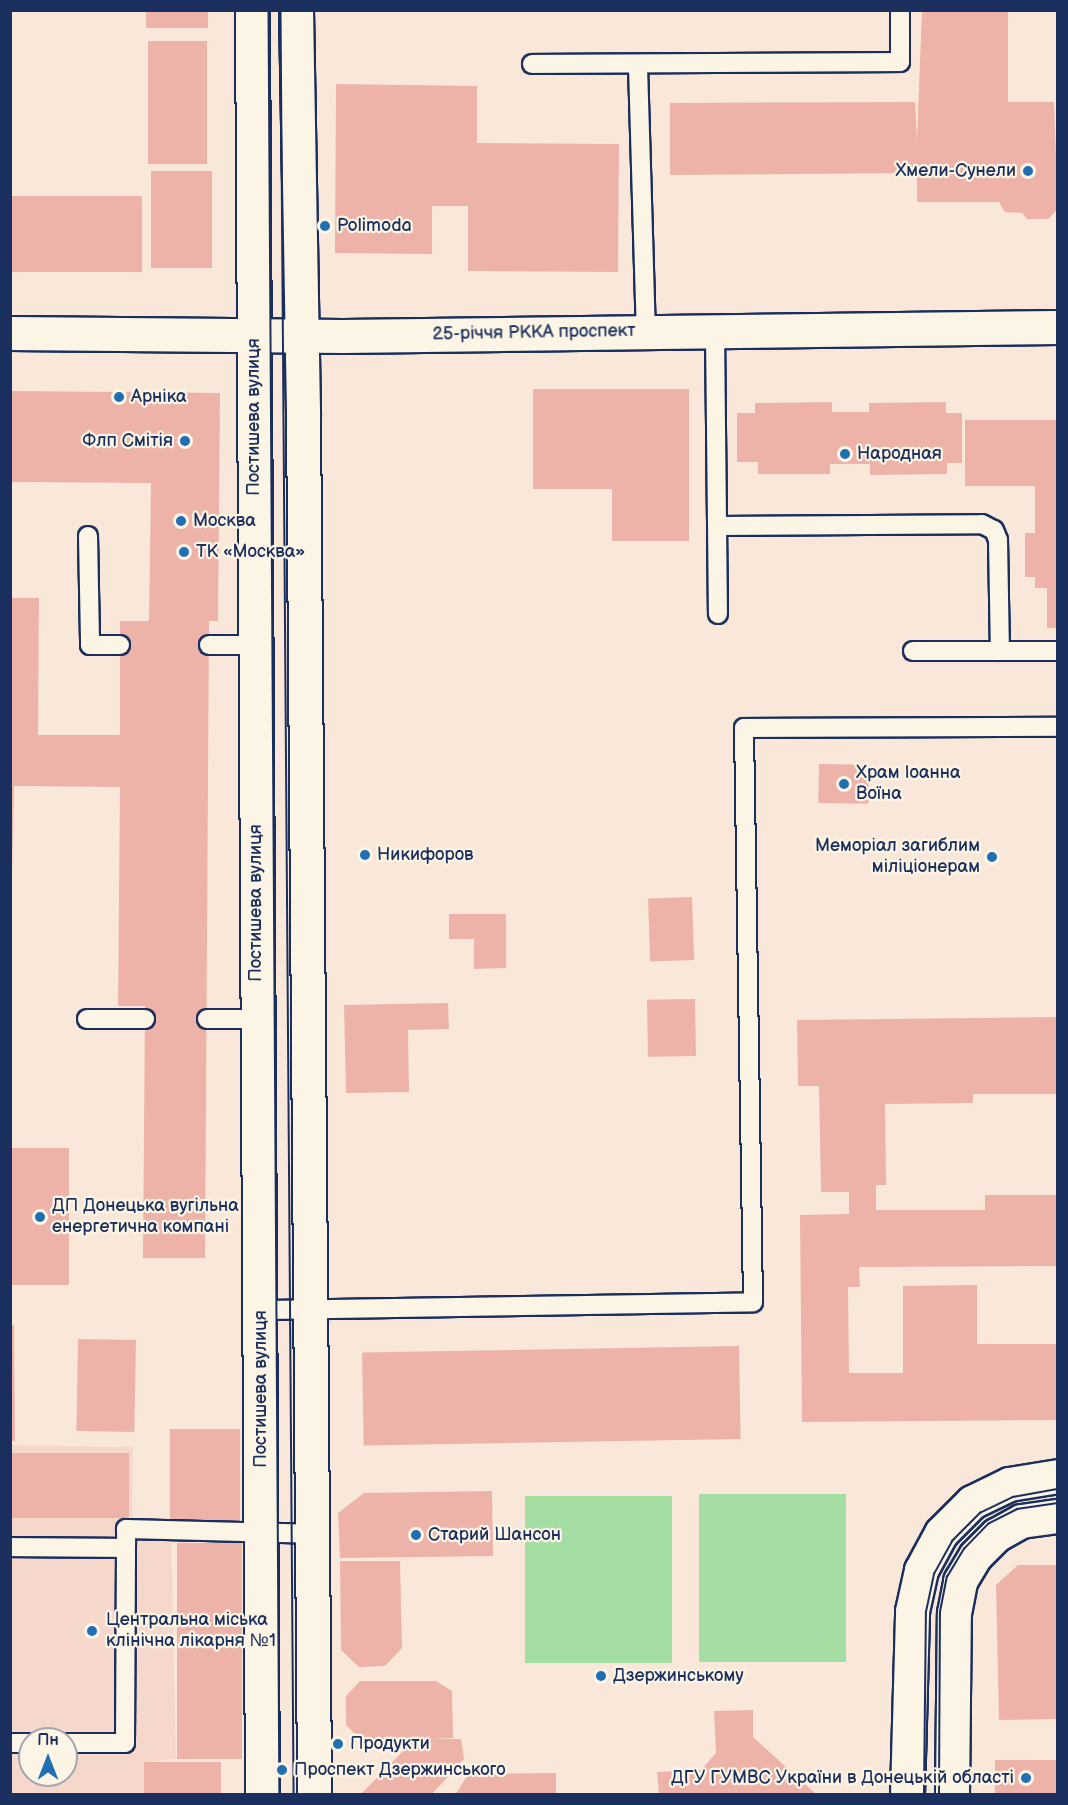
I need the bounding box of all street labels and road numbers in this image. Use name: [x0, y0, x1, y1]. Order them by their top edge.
street label: 25-річчя РККА проспект: [432, 320, 636, 346]
street label: Постишева вулиця: [243, 338, 265, 496]
street label: Постишева вулиця: [245, 824, 267, 982]
street label: Постишева вулиця: [250, 1310, 272, 1468]

